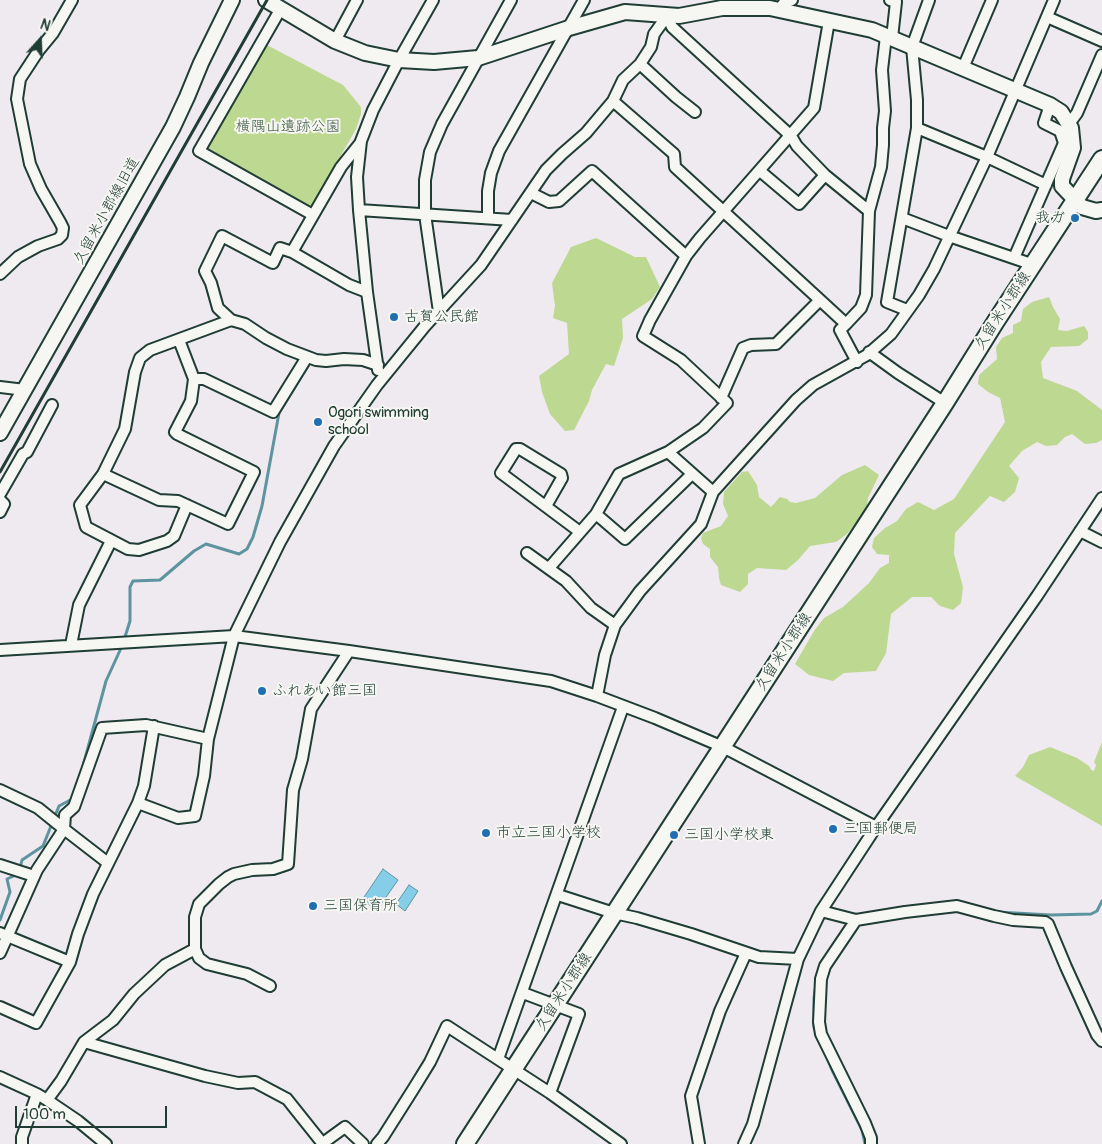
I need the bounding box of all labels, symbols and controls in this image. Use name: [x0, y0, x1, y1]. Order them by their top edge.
north arrow: [15, 15, 65, 65]
text: N: [38, 16, 53, 35]
park label: 横隅山遺跡公園: [236, 118, 340, 136]
street label: 久留米小郡線旧道: [70, 154, 144, 268]
place label: 我ガ: [1035, 209, 1065, 227]
marker: 我ガ: [1069, 212, 1081, 224]
street label: 久留米小郡線: [971, 268, 1035, 354]
place label: 古賀公民館: [404, 308, 479, 326]
marker: 古賀公民館: [388, 311, 400, 323]
place label: Ogori swimming school: [328, 404, 429, 439]
marker: Ogori swimming school: [312, 416, 324, 428]
street label: 久留米小郡線: [752, 609, 816, 695]
place label: ふれあい館三国: [272, 682, 377, 700]
marker: ふれあい館三国: [256, 685, 268, 697]
place label: 三国郵便局: [843, 820, 918, 838]
marker: 三国郵便局: [827, 823, 839, 835]
place label: 市立三国小学校: [496, 824, 601, 842]
place label: 三国小学校東: [684, 826, 774, 844]
marker: 市立三国小学校: [480, 827, 492, 839]
marker: 三国小学校東: [668, 829, 680, 841]
place label: 三国保育所: [323, 897, 398, 915]
marker: 三国保育所: [307, 900, 319, 912]
street label: 久留米小郡線: [532, 949, 596, 1035]
scale bar: [18, 1096, 170, 1128]
text: 100 m: [23, 1105, 66, 1124]

